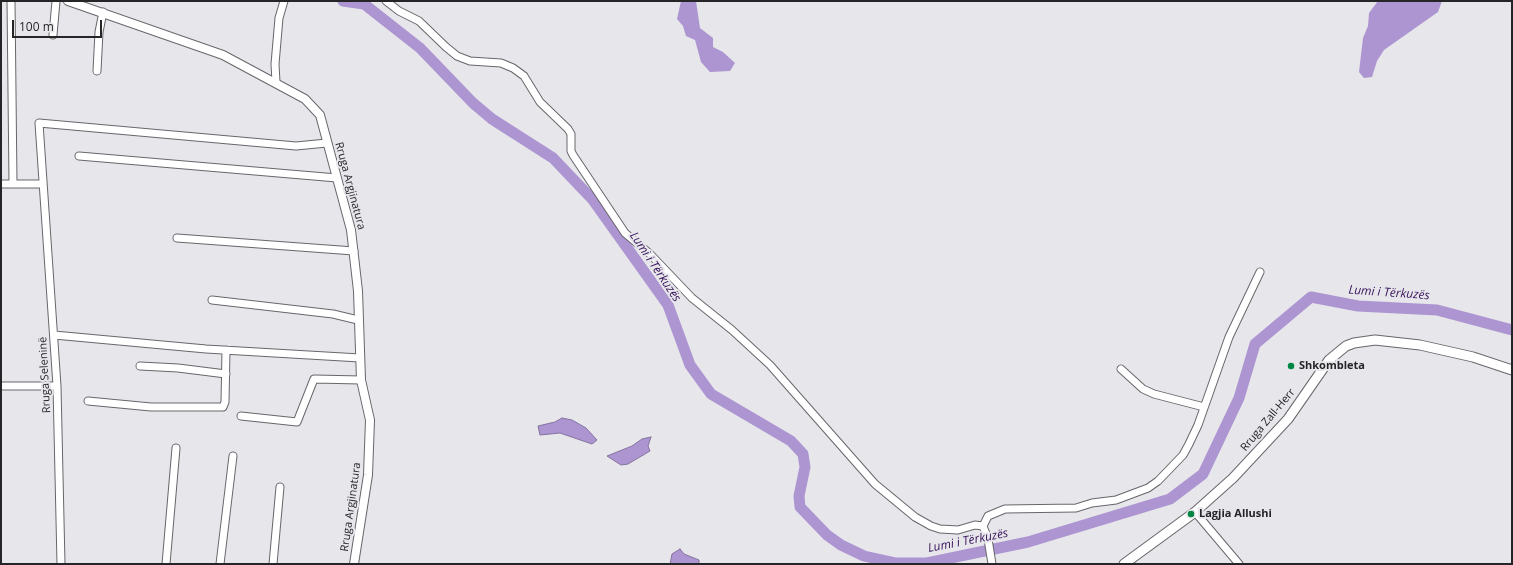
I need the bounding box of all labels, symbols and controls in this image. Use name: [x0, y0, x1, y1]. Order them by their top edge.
scale bar: [14, 12, 104, 38]
text: 100 m: [19, 18, 54, 35]
street label: Rruga Argjinatura: [332, 141, 368, 231]
water label: Lumi i Tërkuzës: [626, 229, 684, 305]
water label: Lumi i Tërkuzës: [1348, 283, 1430, 303]
street label: Rruga Seleninë: [36, 336, 54, 414]
place label: Shkombleta: [1299, 359, 1365, 373]
marker: Shkombleta: [1286, 361, 1296, 371]
street label: Rruga Zall-Herr: [1238, 386, 1298, 454]
street label: Rruga Argjinatura: [338, 461, 364, 553]
place label: Lagjia Allushi: [1199, 507, 1272, 521]
marker: Lagjia Allushi: [1186, 509, 1196, 519]
water label: Lumi i Tërkuzës: [927, 526, 1009, 556]

